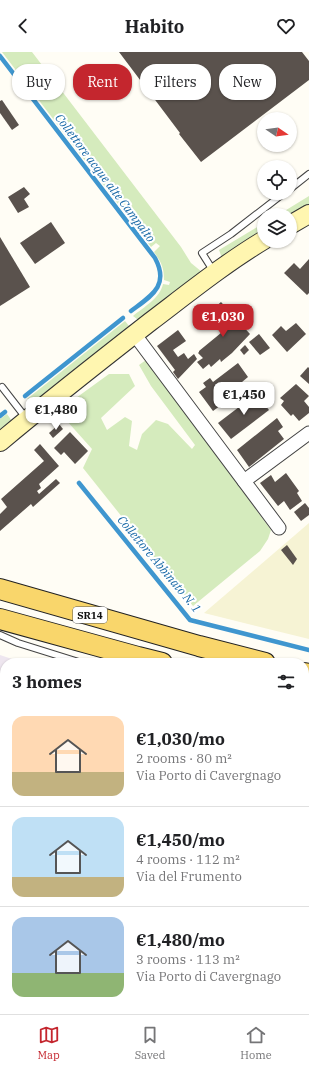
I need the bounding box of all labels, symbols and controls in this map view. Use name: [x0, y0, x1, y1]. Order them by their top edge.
icon: back: [12, 15, 34, 37]
text: Habito: [125, 15, 184, 38]
icon: heart: [275, 15, 297, 37]
chip: Buy: [12, 64, 65, 100]
chip: Rent: [73, 64, 132, 100]
chip: Filters: [140, 64, 211, 100]
chip: New: [219, 64, 276, 100]
water label: Collettore acque alte Campalto: [52, 111, 159, 245]
north arrow: [257, 112, 297, 152]
map controls: [257, 112, 297, 248]
button: locate: [257, 160, 297, 200]
button: layers: [257, 208, 297, 248]
pin: €1,030: [190, 304, 256, 338]
text: €1,030: [202, 308, 244, 325]
pin: €1,450: [211, 382, 277, 416]
text: €1,450: [223, 386, 265, 403]
pin: €1,480: [23, 397, 89, 431]
text: €1,480: [35, 401, 77, 418]
water label: Collettore Abbinato N. 1: [114, 512, 204, 615]
road number: SR14: [73, 607, 107, 623]
text: 3 homes: [12, 671, 82, 693]
icon: filters: [275, 671, 297, 693]
text: €1,030/mo: [136, 728, 225, 750]
icon: home: [44, 732, 92, 780]
text: 2 rooms · 80 m²: [136, 750, 232, 767]
text: Via Porto di Cavergnago: [136, 767, 281, 784]
text: €1,450/mo: [136, 829, 225, 851]
icon: home: [44, 833, 92, 881]
text: 4 rooms · 112 m²: [136, 851, 240, 868]
text: Via del Frumento: [136, 868, 242, 885]
text: €1,480/mo: [136, 929, 225, 951]
icon: home: [44, 933, 92, 981]
text: 3 rooms · 113 m²: [136, 951, 240, 968]
text: Via Porto di Cavergnago: [136, 968, 281, 985]
tab: Map: [37, 1024, 60, 1062]
tab: Saved: [135, 1024, 165, 1062]
tab: Home: [240, 1024, 272, 1062]

